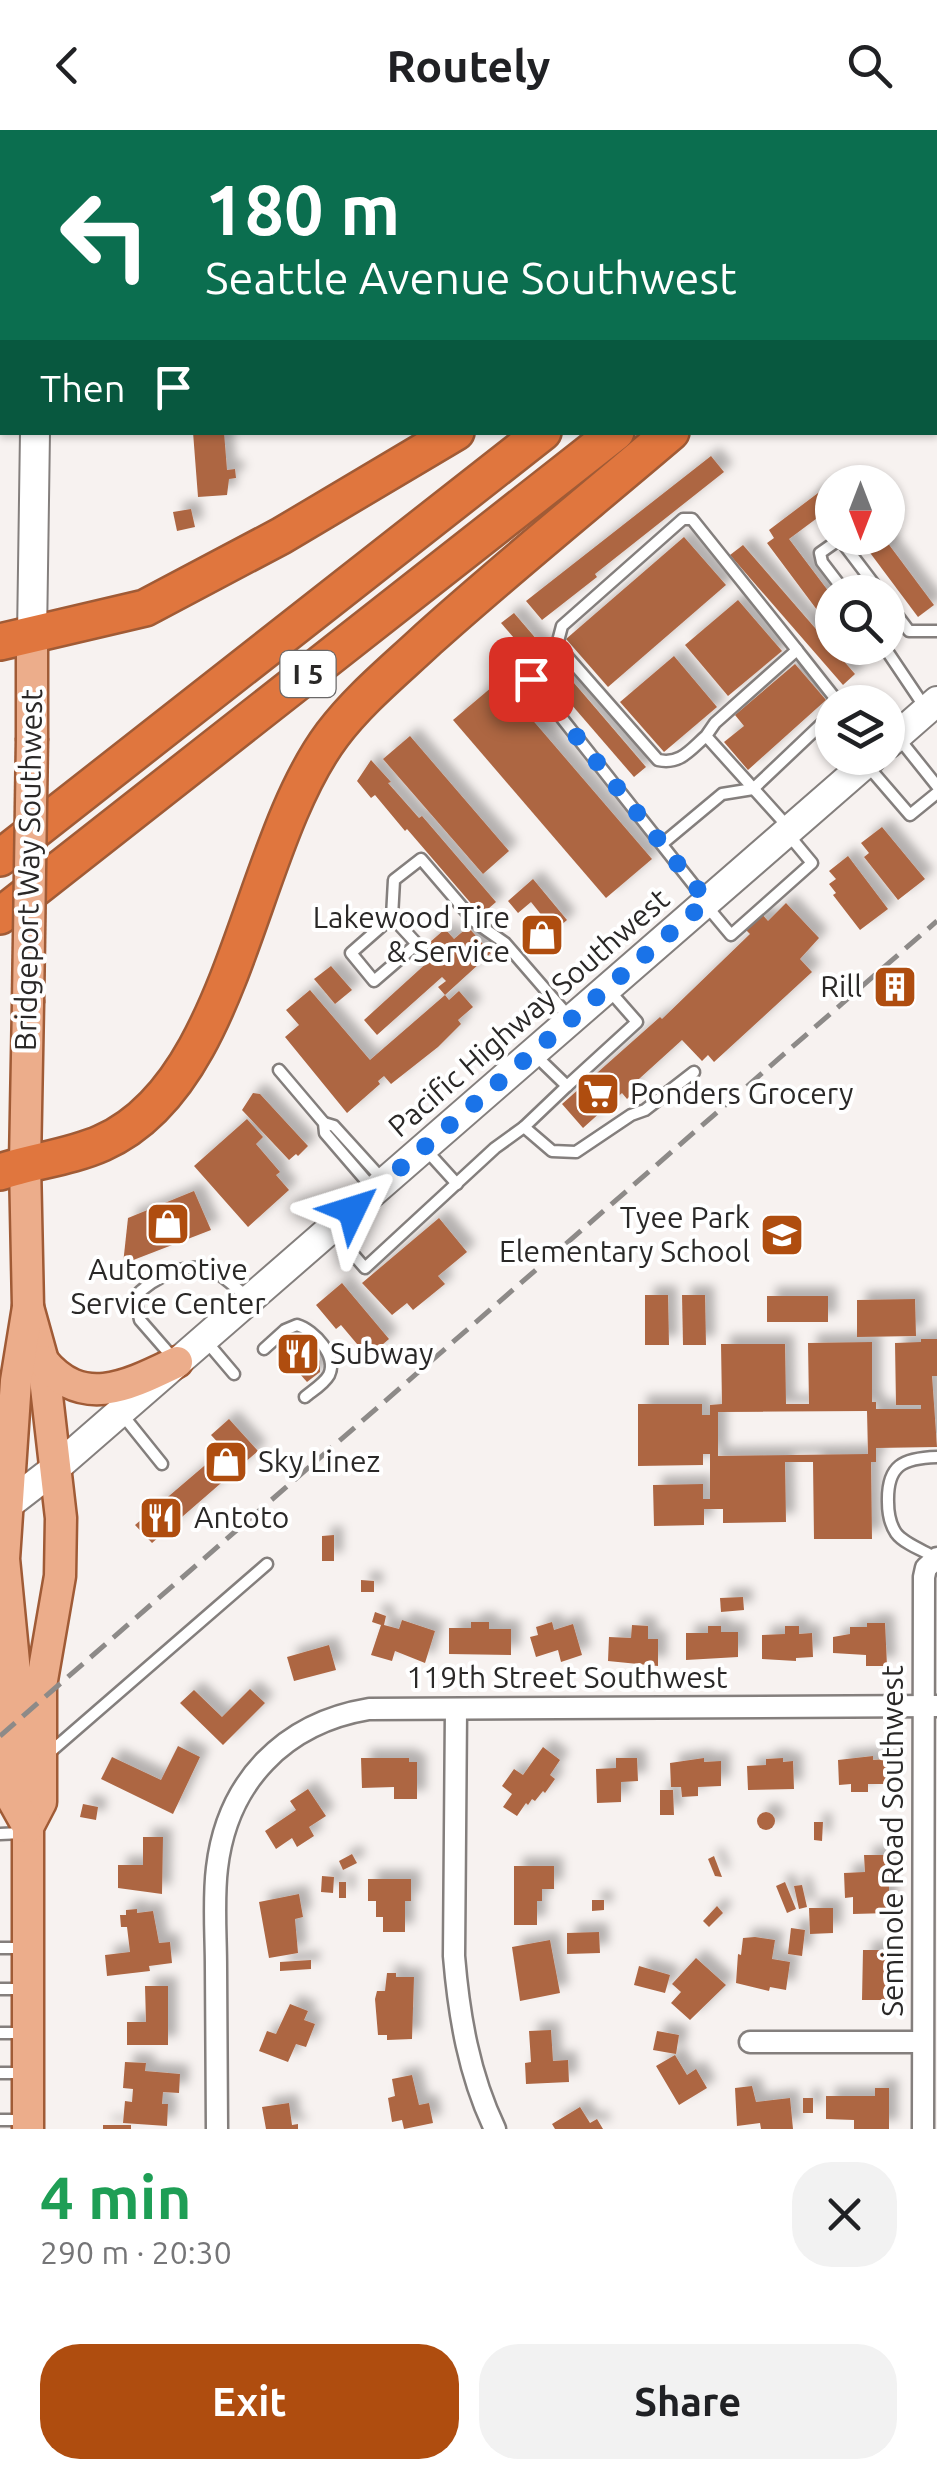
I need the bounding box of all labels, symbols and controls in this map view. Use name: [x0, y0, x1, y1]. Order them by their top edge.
icon: back: [40, 38, 95, 93]
icon: search: [842, 38, 897, 93]
text: Routely: [387, 40, 550, 91]
icon: left: [40, 170, 170, 300]
text: 180 m: [205, 170, 400, 248]
text: Seattle Avenue Southwest: [205, 252, 737, 303]
icon: arrive: [146, 360, 201, 415]
text: Then: [40, 367, 126, 409]
north arrow: [815, 465, 905, 555]
map controls: [815, 465, 905, 775]
button: search: [815, 575, 905, 665]
pin: [489, 637, 574, 722]
road number: I 5: [280, 651, 336, 697]
icon: arrive: [504, 652, 559, 707]
button: layers: [815, 685, 905, 775]
street label: Bridgeport Way Southwest: [8, 689, 48, 1051]
street label: Pacific Highway Southwest: [381, 881, 676, 1143]
place label: Lakewood Tire & Service: [313, 900, 510, 968]
shop icon: Lakewood Tire & Service: [519, 912, 565, 958]
building icon: Rill: [872, 964, 918, 1010]
place label: Rill: [820, 969, 862, 1003]
supermarket icon: Ponders Grocery: [575, 1071, 621, 1117]
place label: Ponders Grocery: [630, 1076, 853, 1110]
position arrow: [300, 1158, 404, 1262]
place label: Tyee Park Elementary School: [499, 1200, 750, 1268]
shop icon: Automotive Service Center: [145, 1201, 191, 1247]
school or university icon: Tyee Park Elementary School: [759, 1212, 805, 1258]
place label: Automotive Service Center: [70, 1252, 266, 1320]
restaurant icon: Subway: [275, 1331, 321, 1377]
place label: Subway: [330, 1336, 433, 1370]
shop icon: Sky Linez: [203, 1439, 249, 1485]
place label: Sky Linez: [258, 1444, 380, 1478]
restaurant icon: Antoto: [138, 1495, 184, 1541]
place label: Antoto: [194, 1500, 289, 1534]
street label: 119th Street Southwest: [406, 1660, 728, 1694]
street label: Seminole Road Southwest: [875, 1665, 909, 2017]
button: close: [792, 2162, 897, 2267]
text: 4 min: [40, 2163, 192, 2230]
text: 290 m · 20:30: [40, 2234, 232, 2270]
button: Exit: [40, 2344, 459, 2459]
button: Share: [479, 2344, 897, 2459]

